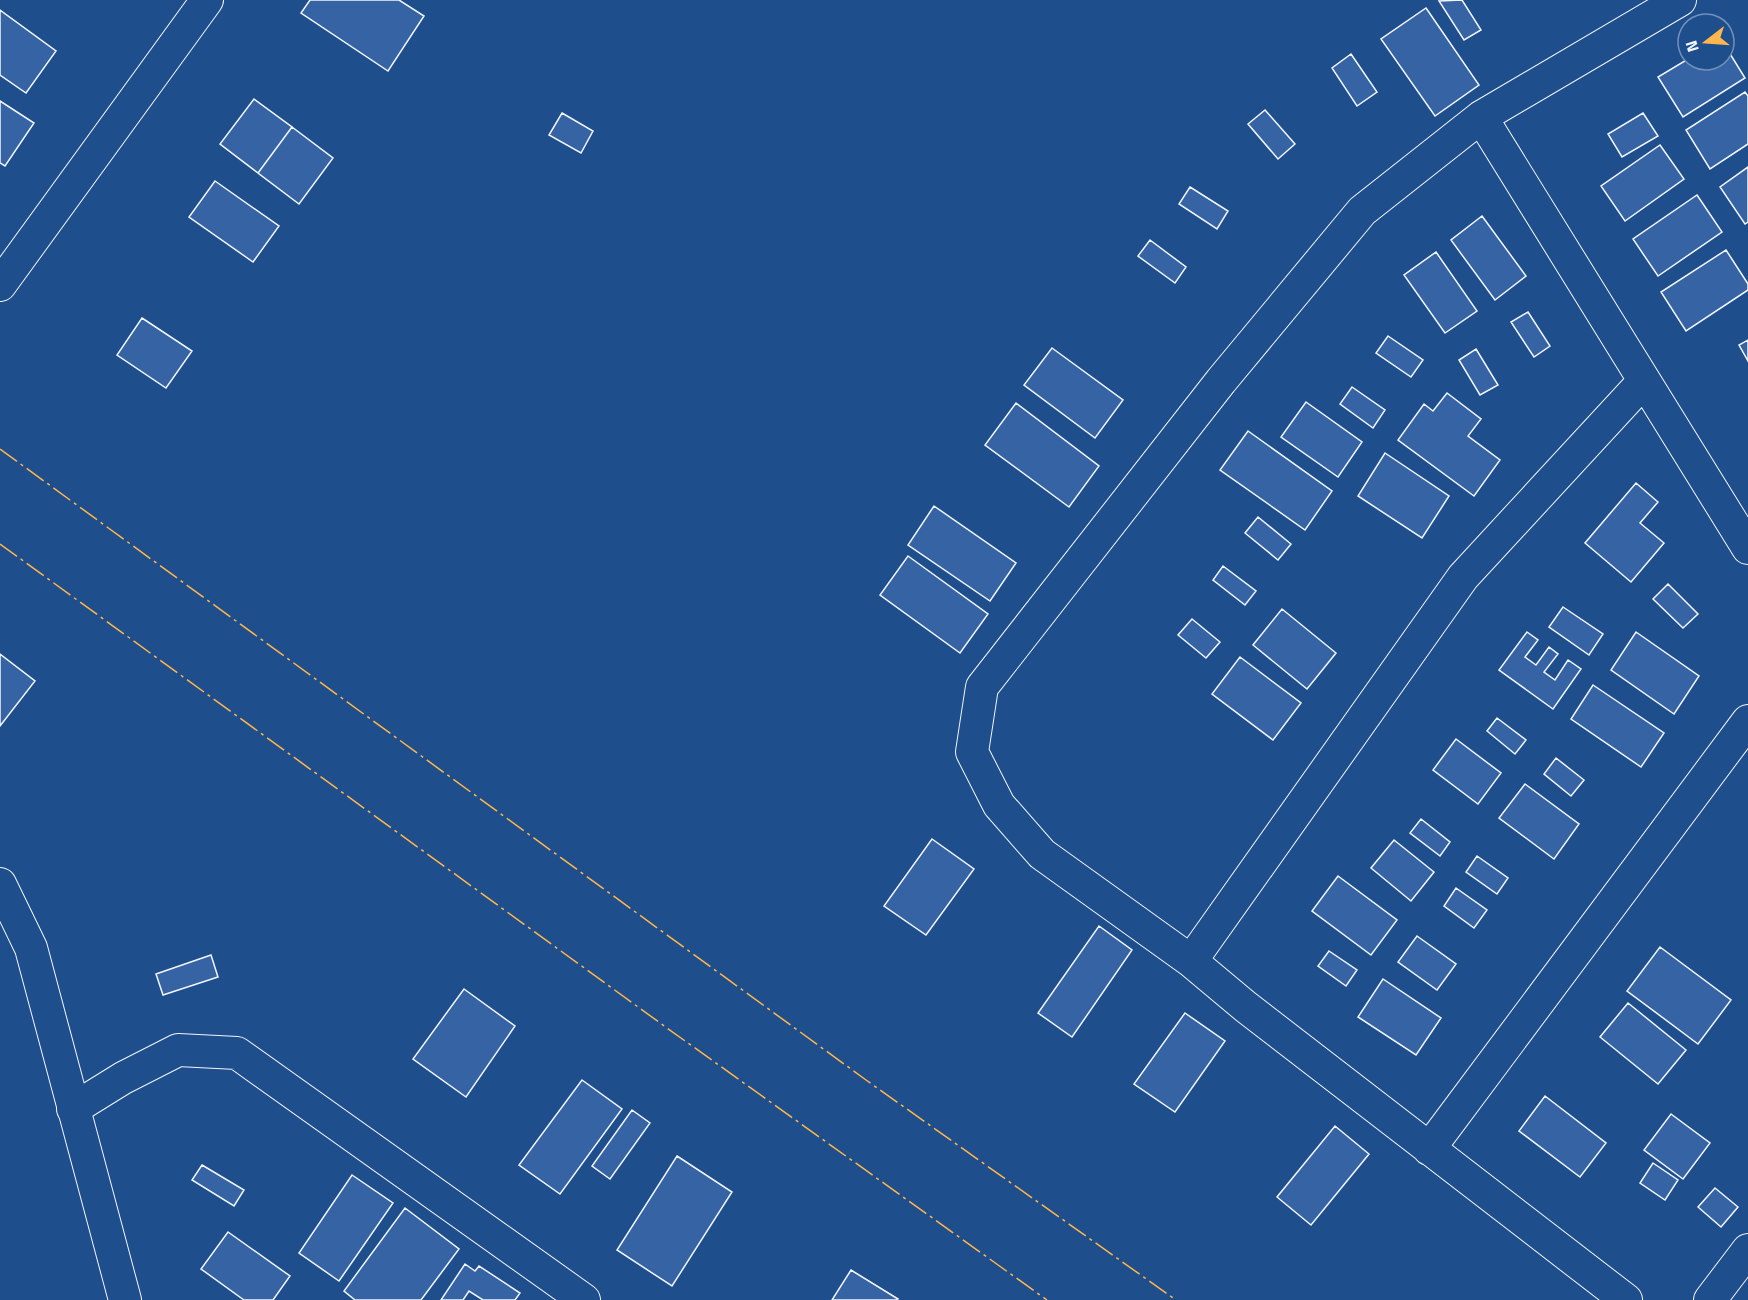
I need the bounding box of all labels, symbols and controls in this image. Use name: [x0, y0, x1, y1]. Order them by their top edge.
north arrow: [1676, 12, 1736, 72]
text: N: [1679, 38, 1705, 55]

